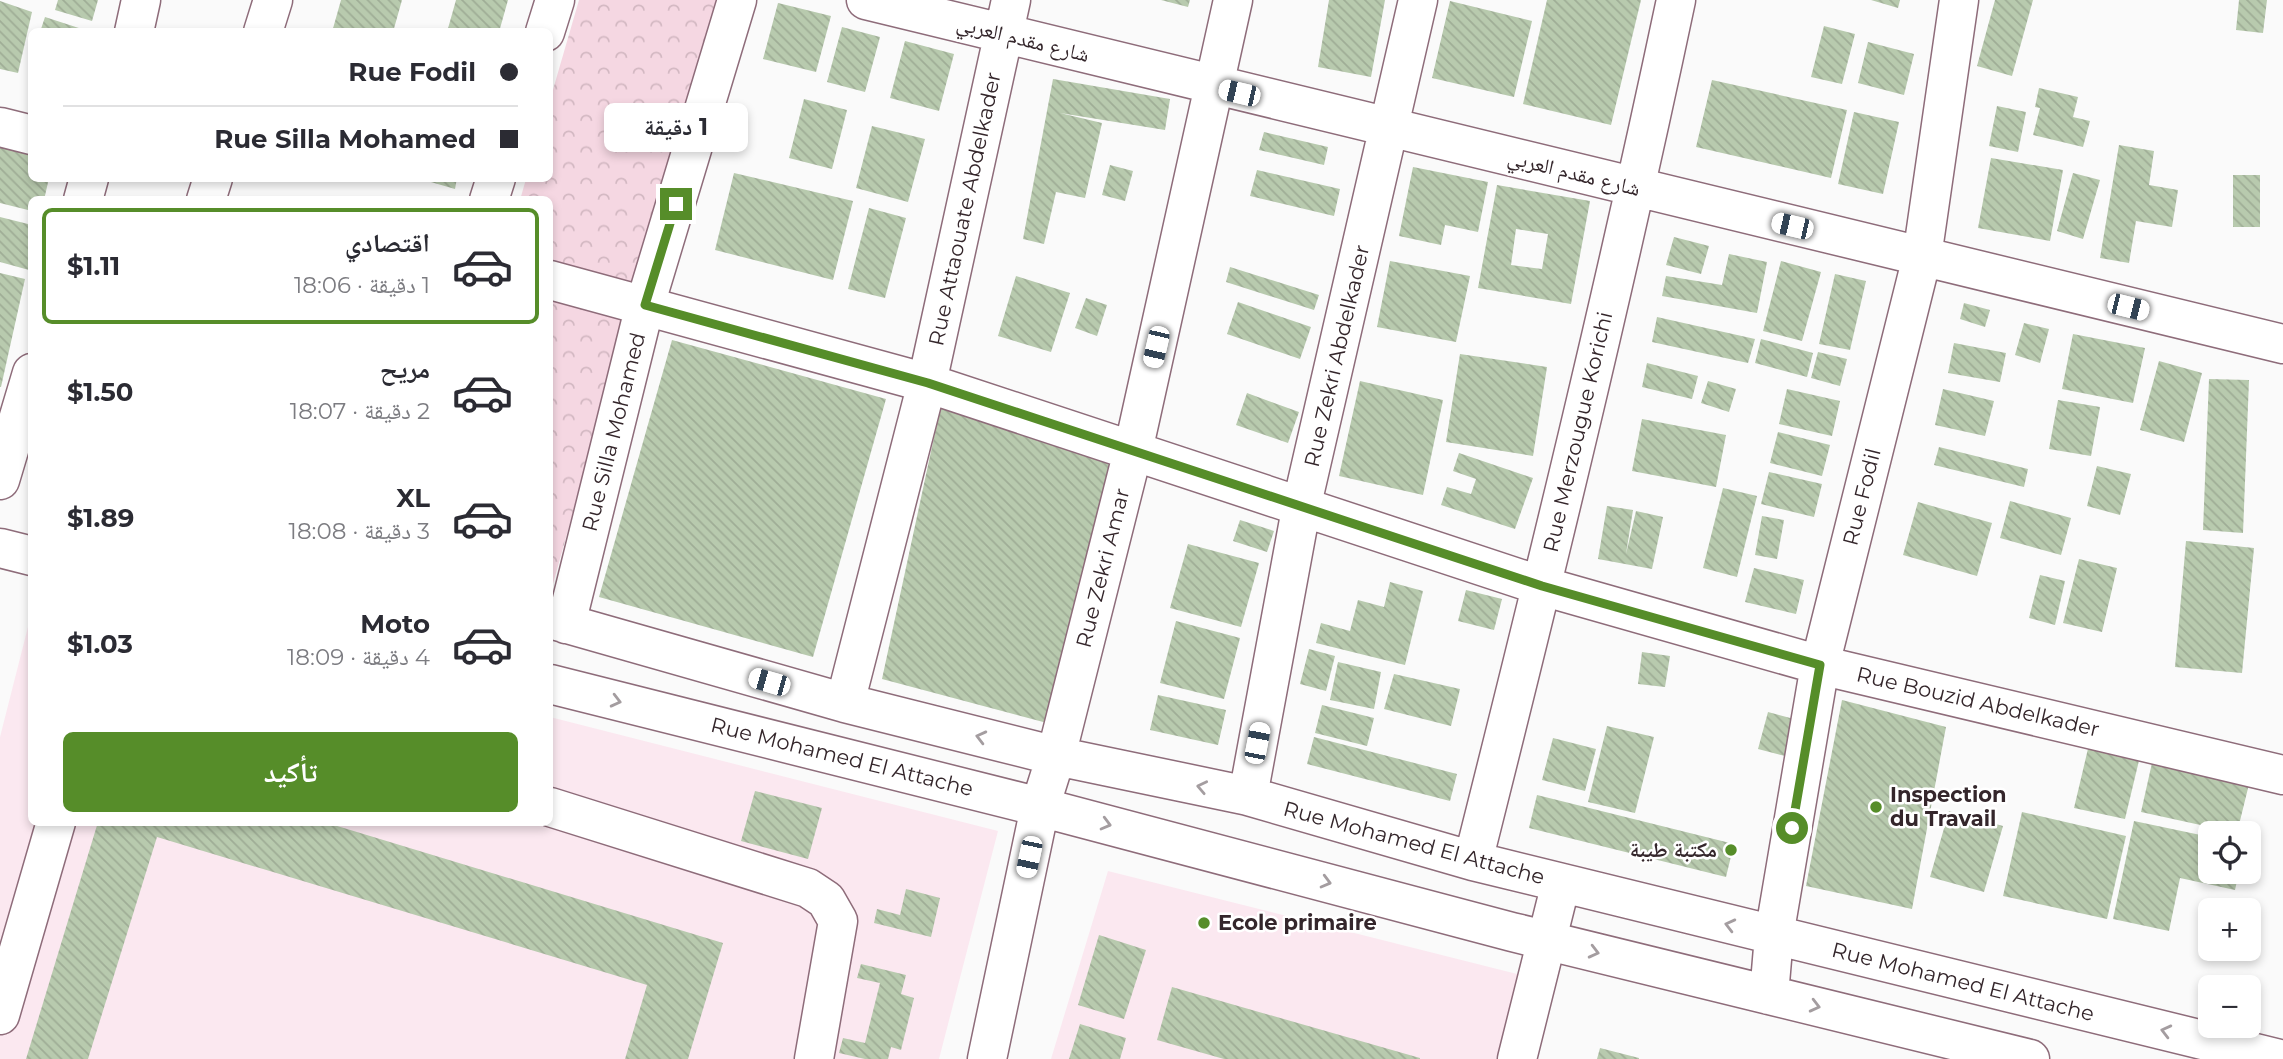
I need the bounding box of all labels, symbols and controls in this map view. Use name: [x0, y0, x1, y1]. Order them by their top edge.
street label: شارع مقدم العربي: [953, 10, 1092, 71]
text: Rue Fodil: [348, 56, 476, 88]
street label: Rue Attaouate Abdelkader: [923, 70, 1006, 348]
car: [1217, 78, 1262, 108]
callout: 1 دقيقة: [604, 102, 748, 152]
text: 1 دقيقة: [644, 113, 708, 141]
text: Rue Silla Mohamed: [214, 123, 476, 155]
street label: شارع مقدم العربي: [1504, 144, 1643, 205]
route end: [660, 188, 692, 220]
car: [1770, 211, 1815, 241]
text: اقتصادي: [345, 227, 430, 259]
icon: car: [451, 235, 514, 298]
street label: Rue Zekri Abdelkader: [1299, 242, 1374, 469]
text: $1.11: [67, 250, 120, 282]
text: 1 دقيقة · 18:06: [294, 271, 430, 299]
car: [2106, 292, 2151, 322]
street label: Rue Merzougue Korichi: [1538, 309, 1617, 555]
car: [1142, 324, 1171, 370]
street label: Rue Silla Mohamed: [577, 330, 650, 534]
text: مريح: [380, 353, 430, 385]
icon: car: [451, 361, 514, 424]
text: $1.50: [67, 376, 133, 408]
text: 2 دقيقة · 18:07: [290, 397, 430, 425]
street label: Rue Fodil: [1837, 446, 1886, 548]
text: XL: [396, 482, 430, 514]
street label: Rue Zekri Amar: [1071, 486, 1134, 650]
icon: car: [451, 487, 514, 550]
text: $1.89: [67, 502, 134, 534]
text: 3 دقيقة · 18:08: [289, 517, 430, 545]
text: Moto: [360, 608, 430, 640]
icon: car: [451, 613, 514, 676]
text: $1.03: [67, 628, 133, 660]
text: 4 دقيقة · 18:09: [287, 643, 430, 671]
street label: Rue Bouzid Abdelkader: [1854, 661, 2102, 742]
car: [746, 666, 793, 698]
one-way arrow: [610, 693, 622, 707]
street label: Rue Mohamed El Attache: [708, 712, 976, 801]
car: [1243, 720, 1272, 766]
one-way arrow: [975, 731, 987, 745]
button: تأكيد: [63, 732, 518, 812]
one-way arrow: [1197, 780, 1209, 795]
place label: Inspection du Travail: [1890, 782, 2007, 831]
street label: Rue Mohamed El Attache: [1281, 796, 1547, 889]
marker: Inspection du Travail: [1868, 799, 1884, 815]
route start: [1776, 812, 1808, 844]
one-way arrow: [1100, 816, 1112, 830]
map controls: [2198, 821, 2261, 1038]
button: locate: [2198, 821, 2261, 884]
car: [1015, 834, 1044, 880]
place label: مكتبة طيبة: [1630, 837, 1717, 862]
marker: مكتبة طيبة: [1723, 842, 1739, 858]
one-way arrow: [1320, 874, 1332, 888]
button: +: [2198, 898, 2261, 961]
place label: Ecole primaire: [1218, 910, 1377, 935]
marker: Ecole primaire: [1196, 915, 1212, 931]
one-way arrow: [1725, 919, 1737, 933]
street label: Rue Mohamed El Attache: [1829, 937, 2097, 1026]
one-way arrow: [1587, 944, 1599, 958]
button: −: [2198, 975, 2261, 1038]
one-way arrow: [1808, 998, 1820, 1012]
one-way arrow: [2160, 1025, 2172, 1039]

